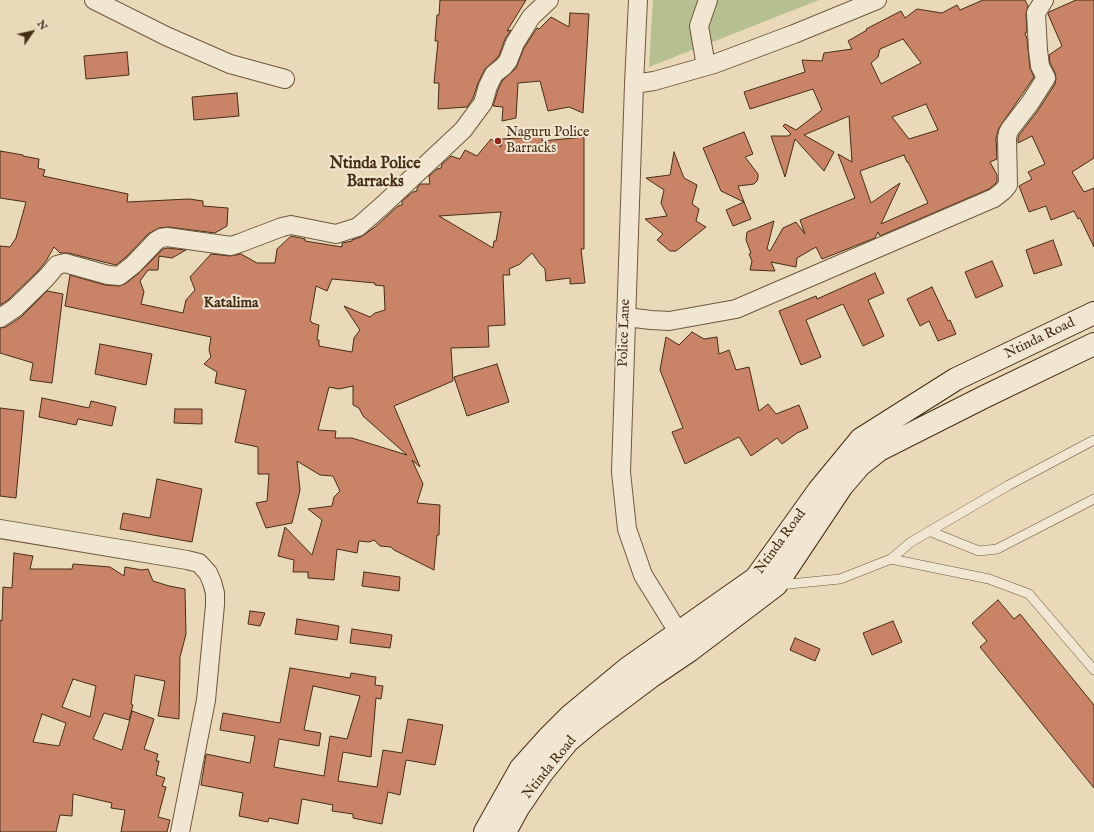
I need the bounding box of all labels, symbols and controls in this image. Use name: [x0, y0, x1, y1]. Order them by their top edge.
north arrow: [12, 12, 52, 52]
text: N: [33, 17, 50, 33]
place label: Naguru Police Barracks: [506, 125, 589, 158]
marker: Naguru Police Barracks: [493, 136, 503, 146]
district label: Ntinda Police Barracks: [330, 155, 420, 193]
district label: Katalima: [203, 295, 259, 313]
street label: Police Lane: [615, 299, 635, 367]
street label: Ntinda Road: [1002, 315, 1078, 363]
street label: Ntinda Road: [752, 506, 810, 578]
street label: Ntinda Road: [520, 733, 580, 803]

